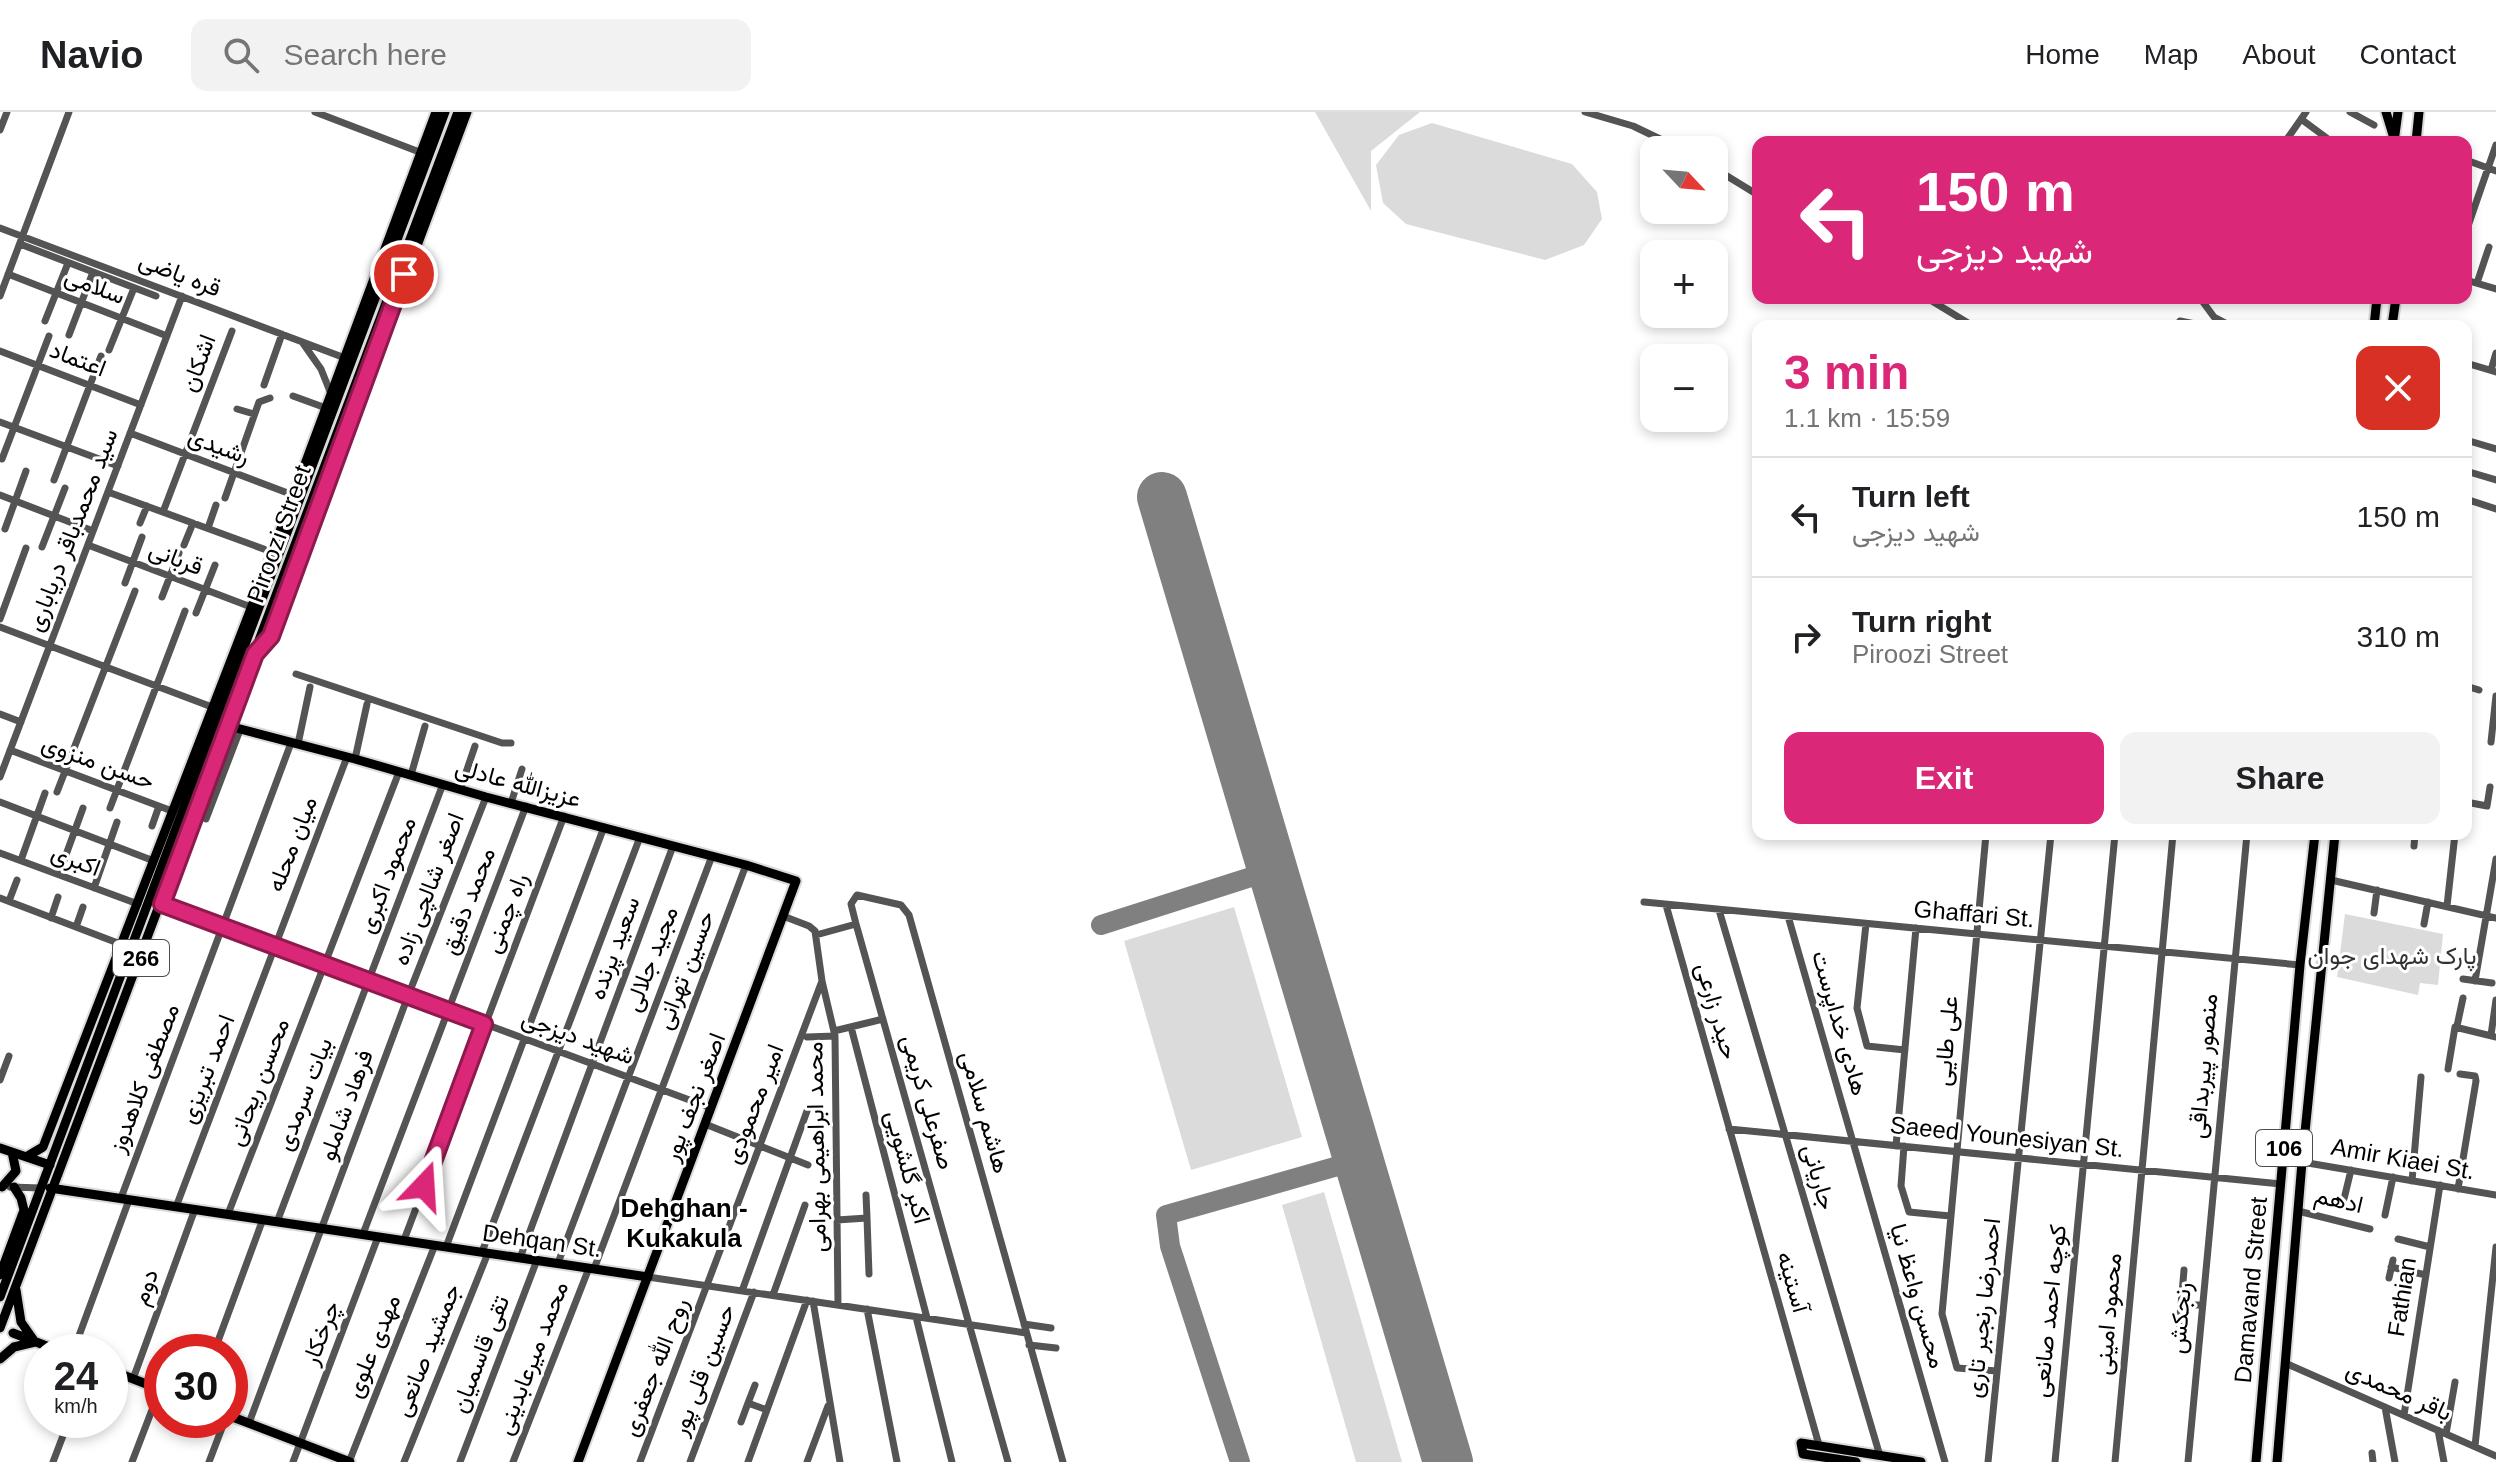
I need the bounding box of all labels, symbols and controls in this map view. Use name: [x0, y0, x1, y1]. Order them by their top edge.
search box: [191, 19, 751, 91]
icon: search: [219, 33, 263, 77]
text: Navio: [40, 34, 143, 76]
text: Search here: [283, 38, 447, 71]
text: Home: [2025, 39, 2100, 70]
text: Map: [2144, 39, 2198, 70]
text: About: [2242, 39, 2316, 70]
text: Contact: [2360, 39, 2456, 70]
north arrow: [1640, 136, 1728, 224]
map controls: [1640, 136, 1728, 432]
text: 150 m: [1916, 160, 2075, 223]
icon: left: [1784, 168, 1888, 272]
text: شهید دیزجی: [1916, 230, 2093, 271]
pin: [370, 240, 438, 308]
button: +: [1640, 240, 1728, 328]
street label: قره یاضی: [135, 246, 225, 303]
icon: arrive: [382, 252, 426, 296]
street label: سلامی: [61, 262, 129, 310]
street label: اشکان: [174, 330, 221, 395]
street label: اعتماد: [46, 335, 110, 382]
button: −: [1640, 344, 1728, 432]
text: 3 min: [1784, 346, 1909, 399]
button: close: [2356, 346, 2440, 430]
text: 1.1 km · 15:59: [1784, 403, 1950, 433]
street label: رشیدی: [184, 422, 254, 471]
street label: سید محمدباقر دریاباری: [20, 425, 125, 636]
street label: Piroozi Street: [241, 461, 316, 606]
text: Turn left: [1852, 480, 1970, 513]
icon: left: [1784, 495, 1828, 539]
text: 150 m: [2357, 500, 2440, 533]
text: شهید دیزجی: [1852, 517, 1980, 547]
street label: قربانی: [145, 535, 207, 582]
text: Turn right: [1852, 605, 1991, 638]
icon: right: [1784, 615, 1828, 659]
text: 310 m: [2357, 620, 2440, 653]
text: Piroozi Street: [1852, 639, 2008, 669]
street label: حسن منزوی: [38, 729, 158, 796]
button: Exit: [1784, 732, 2104, 824]
button: Share: [2120, 732, 2440, 824]
street label: عزیزالله عادلی: [452, 753, 584, 814]
street label: میان محله: [261, 792, 323, 896]
street label: اصغر شالچی زاده: [386, 809, 472, 970]
street label: محمود اکبری: [352, 813, 423, 938]
street label: اکبری: [47, 838, 105, 883]
street label: محمد دقیق: [435, 844, 501, 958]
street label: راه چمنی: [478, 869, 536, 958]
street label: سعید پرنده: [582, 893, 647, 1004]
street label: Ghaffari St.: [1913, 895, 2035, 932]
street label: مجید جلالی: [618, 902, 684, 1016]
street label: حسین تهرانی: [650, 907, 721, 1034]
road number: 266: [113, 940, 169, 976]
park label: پارک شهدای جوان: [2308, 942, 2476, 972]
street label: هادی خداپرست: [1804, 947, 1874, 1099]
street label: حیدر زارعی: [1689, 960, 1744, 1063]
street label: منصور پیربداقی: [2183, 992, 2225, 1140]
street label: علی طایی: [1928, 995, 1964, 1087]
street label: مصطفی کلاهدوز: [102, 1000, 186, 1158]
street label: شهید دیزجی: [518, 1004, 638, 1071]
street label: احمد تبریزی: [173, 1011, 241, 1128]
street label: محسن ریحانی: [221, 1014, 296, 1150]
street label: اصغر نجف پور: [656, 1029, 733, 1167]
street label: صفرعلی کریمی: [894, 1031, 961, 1173]
street label: بیات سرمدی: [270, 1034, 339, 1155]
street label: امیر محمودی: [718, 1040, 791, 1168]
street label: محمد ابراهیمی بهرامی: [800, 1041, 833, 1253]
street label: فرهاد شاملو: [313, 1046, 380, 1165]
street label: هاشم سلامی: [952, 1048, 1016, 1177]
street label: اکبر گلشویی: [878, 1107, 937, 1227]
street label: Saeed Younesiyan St.: [1889, 1111, 2125, 1162]
road number: 106: [2256, 1130, 2312, 1166]
street label: Amir Kiaei St.: [2329, 1133, 2477, 1184]
street label: جاریانی: [1795, 1141, 1842, 1213]
position arrow: [382, 1144, 466, 1228]
street label: ادهم: [2312, 1181, 2366, 1221]
district label: Dehghan - Kukakula: [620, 1193, 748, 1253]
street label: Damavand Street: [2229, 1195, 2272, 1384]
street label: احمدرضا رنجبر تاری: [1960, 1217, 2007, 1400]
street label: Dehqan St.: [481, 1219, 603, 1262]
street label: محسن واعظ نیا: [1883, 1221, 1952, 1372]
street label: کوچه احمد صانعی: [2026, 1223, 2074, 1399]
street label: آستینه: [1771, 1248, 1816, 1318]
street label: محمود امینی: [2089, 1252, 2128, 1376]
street label: Fathian: [2382, 1255, 2421, 1339]
street label: دوم: [126, 1265, 166, 1310]
street label: محمد میرعابدینی: [490, 1277, 575, 1439]
street label: جمشید صانعی: [388, 1280, 466, 1420]
street label: رنجکش: [2163, 1281, 2198, 1355]
street label: مهدی علوی: [340, 1290, 407, 1402]
street label: تقی قاسمیان: [445, 1291, 515, 1417]
street label: روح الله جعفری: [616, 1294, 696, 1441]
street label: چرخکار: [296, 1297, 348, 1371]
street label: حسین قلی پور: [665, 1300, 743, 1441]
speed limit sign: 30: [144, 1334, 248, 1438]
text: 24: [54, 1354, 98, 1398]
street label: باقر محمدی: [2341, 1355, 2456, 1428]
text: km/h: [54, 1395, 98, 1417]

